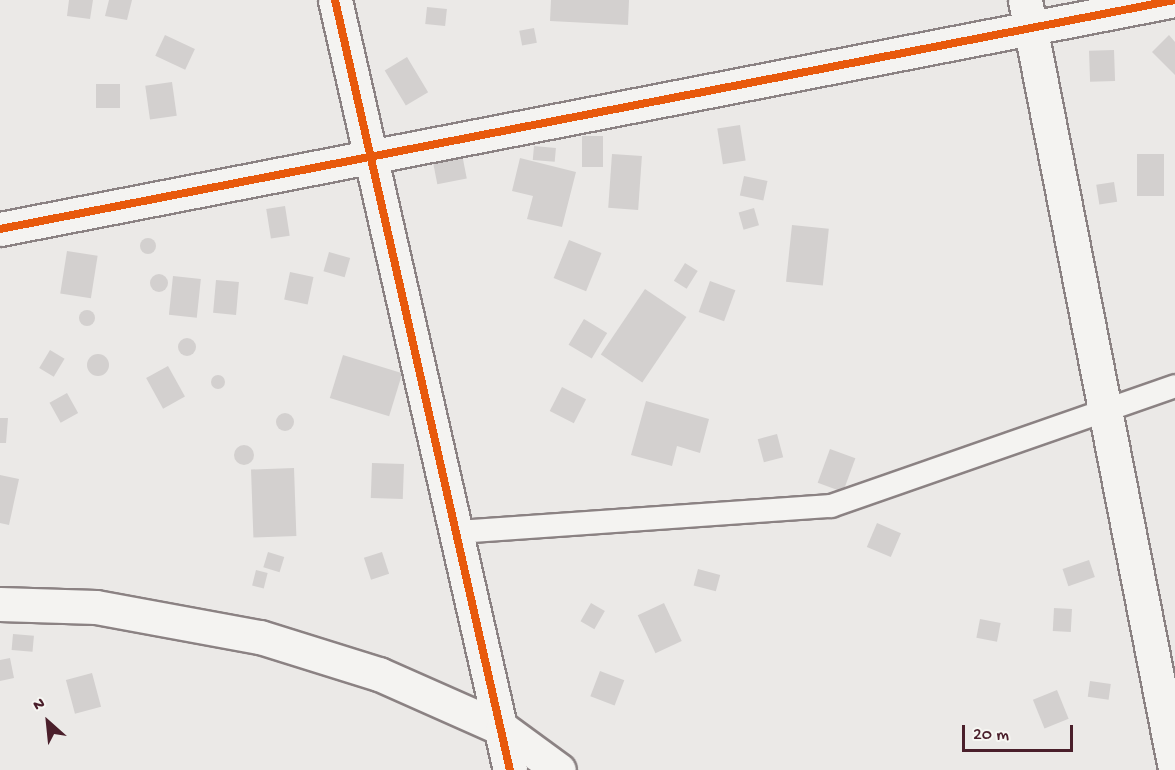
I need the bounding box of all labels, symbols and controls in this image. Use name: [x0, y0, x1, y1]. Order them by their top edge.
north arrow: [18, 692, 78, 752]
text: N: [31, 695, 49, 716]
scale bar: [965, 713, 1076, 751]
text: 20 m: [973, 725, 1009, 746]

